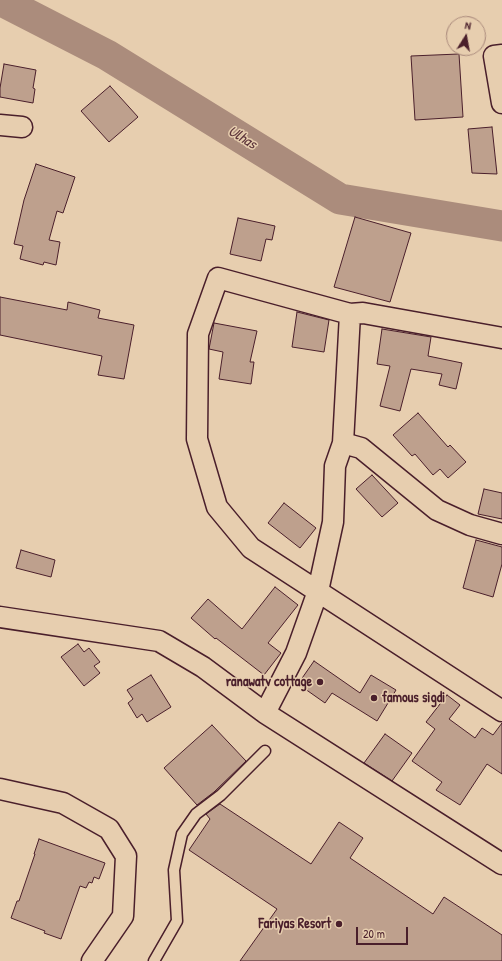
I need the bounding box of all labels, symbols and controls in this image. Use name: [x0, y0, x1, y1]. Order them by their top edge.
north arrow: [446, 16, 486, 56]
text: N: [464, 18, 472, 33]
water label: Ulhas: [224, 122, 260, 154]
place label: ranawatv cottage: [226, 674, 312, 690]
marker: ranawatv cottage: [315, 677, 325, 687]
place label: famous sigdi: [382, 690, 445, 706]
marker: famous sigdi: [369, 693, 379, 703]
place label: Fariyas Resort: [259, 916, 331, 932]
marker: Fariyas Resort: [334, 919, 344, 929]
scale bar: [358, 919, 410, 945]
text: 20 m: [363, 925, 385, 942]

